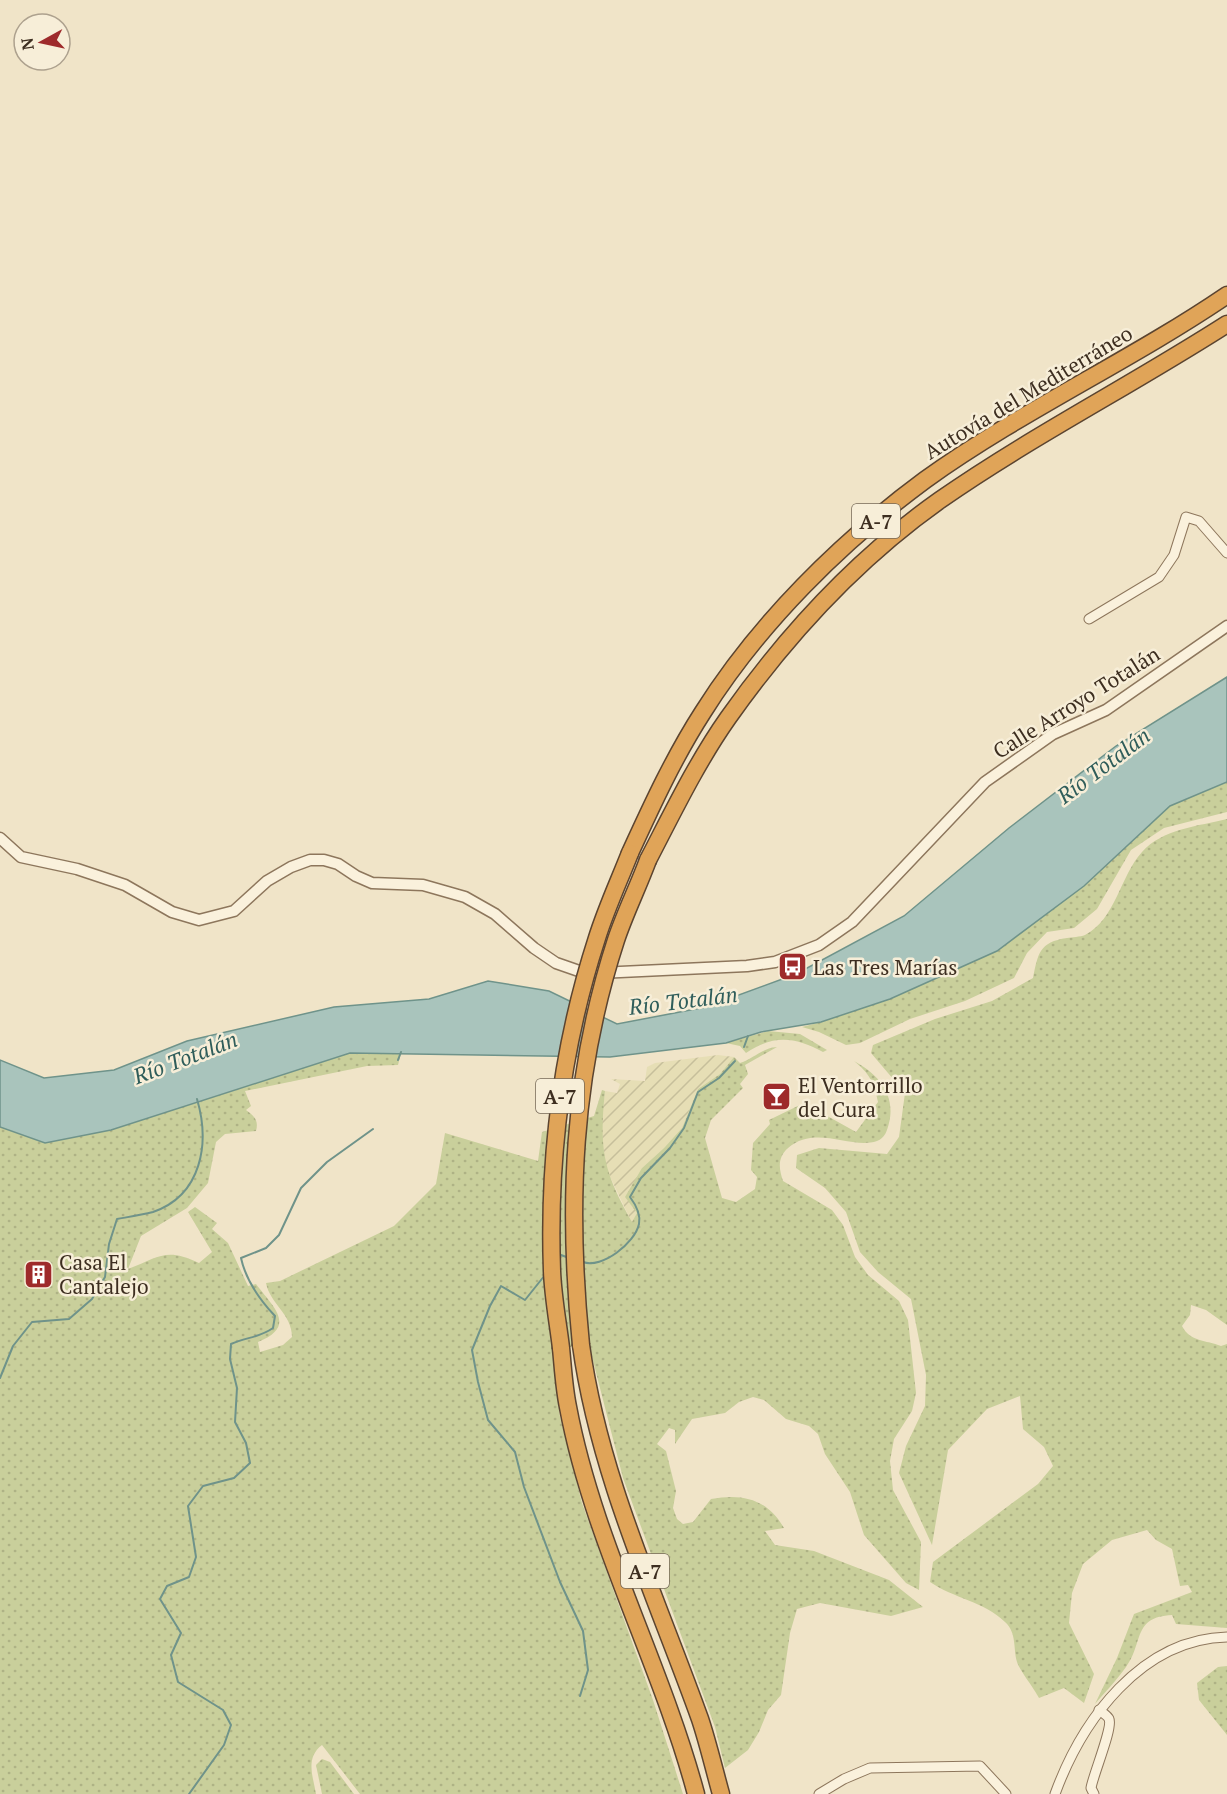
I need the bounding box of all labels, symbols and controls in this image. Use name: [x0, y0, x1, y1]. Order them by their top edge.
north arrow: [12, 12, 72, 72]
text: N: [15, 37, 39, 52]
street label: Autovía del Mediterráneo: [919, 319, 1137, 465]
road number: A-7: [852, 504, 900, 538]
street label: Calle Arroyo Totalán: [987, 639, 1165, 765]
water label: Río Totalán: [1050, 720, 1155, 810]
bus stop icon: Las Tres Marías: [776, 951, 808, 983]
place label: Las Tres Marías: [813, 953, 957, 981]
water label: Río Totalán: [626, 979, 739, 1021]
water label: Río Totalán: [128, 1024, 241, 1091]
place label: El Ventorrillo del Cura: [798, 1071, 923, 1123]
road number: A-7: [536, 1079, 584, 1113]
bar icon: El Ventorrillo del Cura: [761, 1081, 793, 1113]
place label: Casa El Cantalejo: [59, 1248, 149, 1300]
building icon: Casa El Cantalejo: [22, 1258, 54, 1290]
road number: A-7: [621, 1554, 669, 1588]

